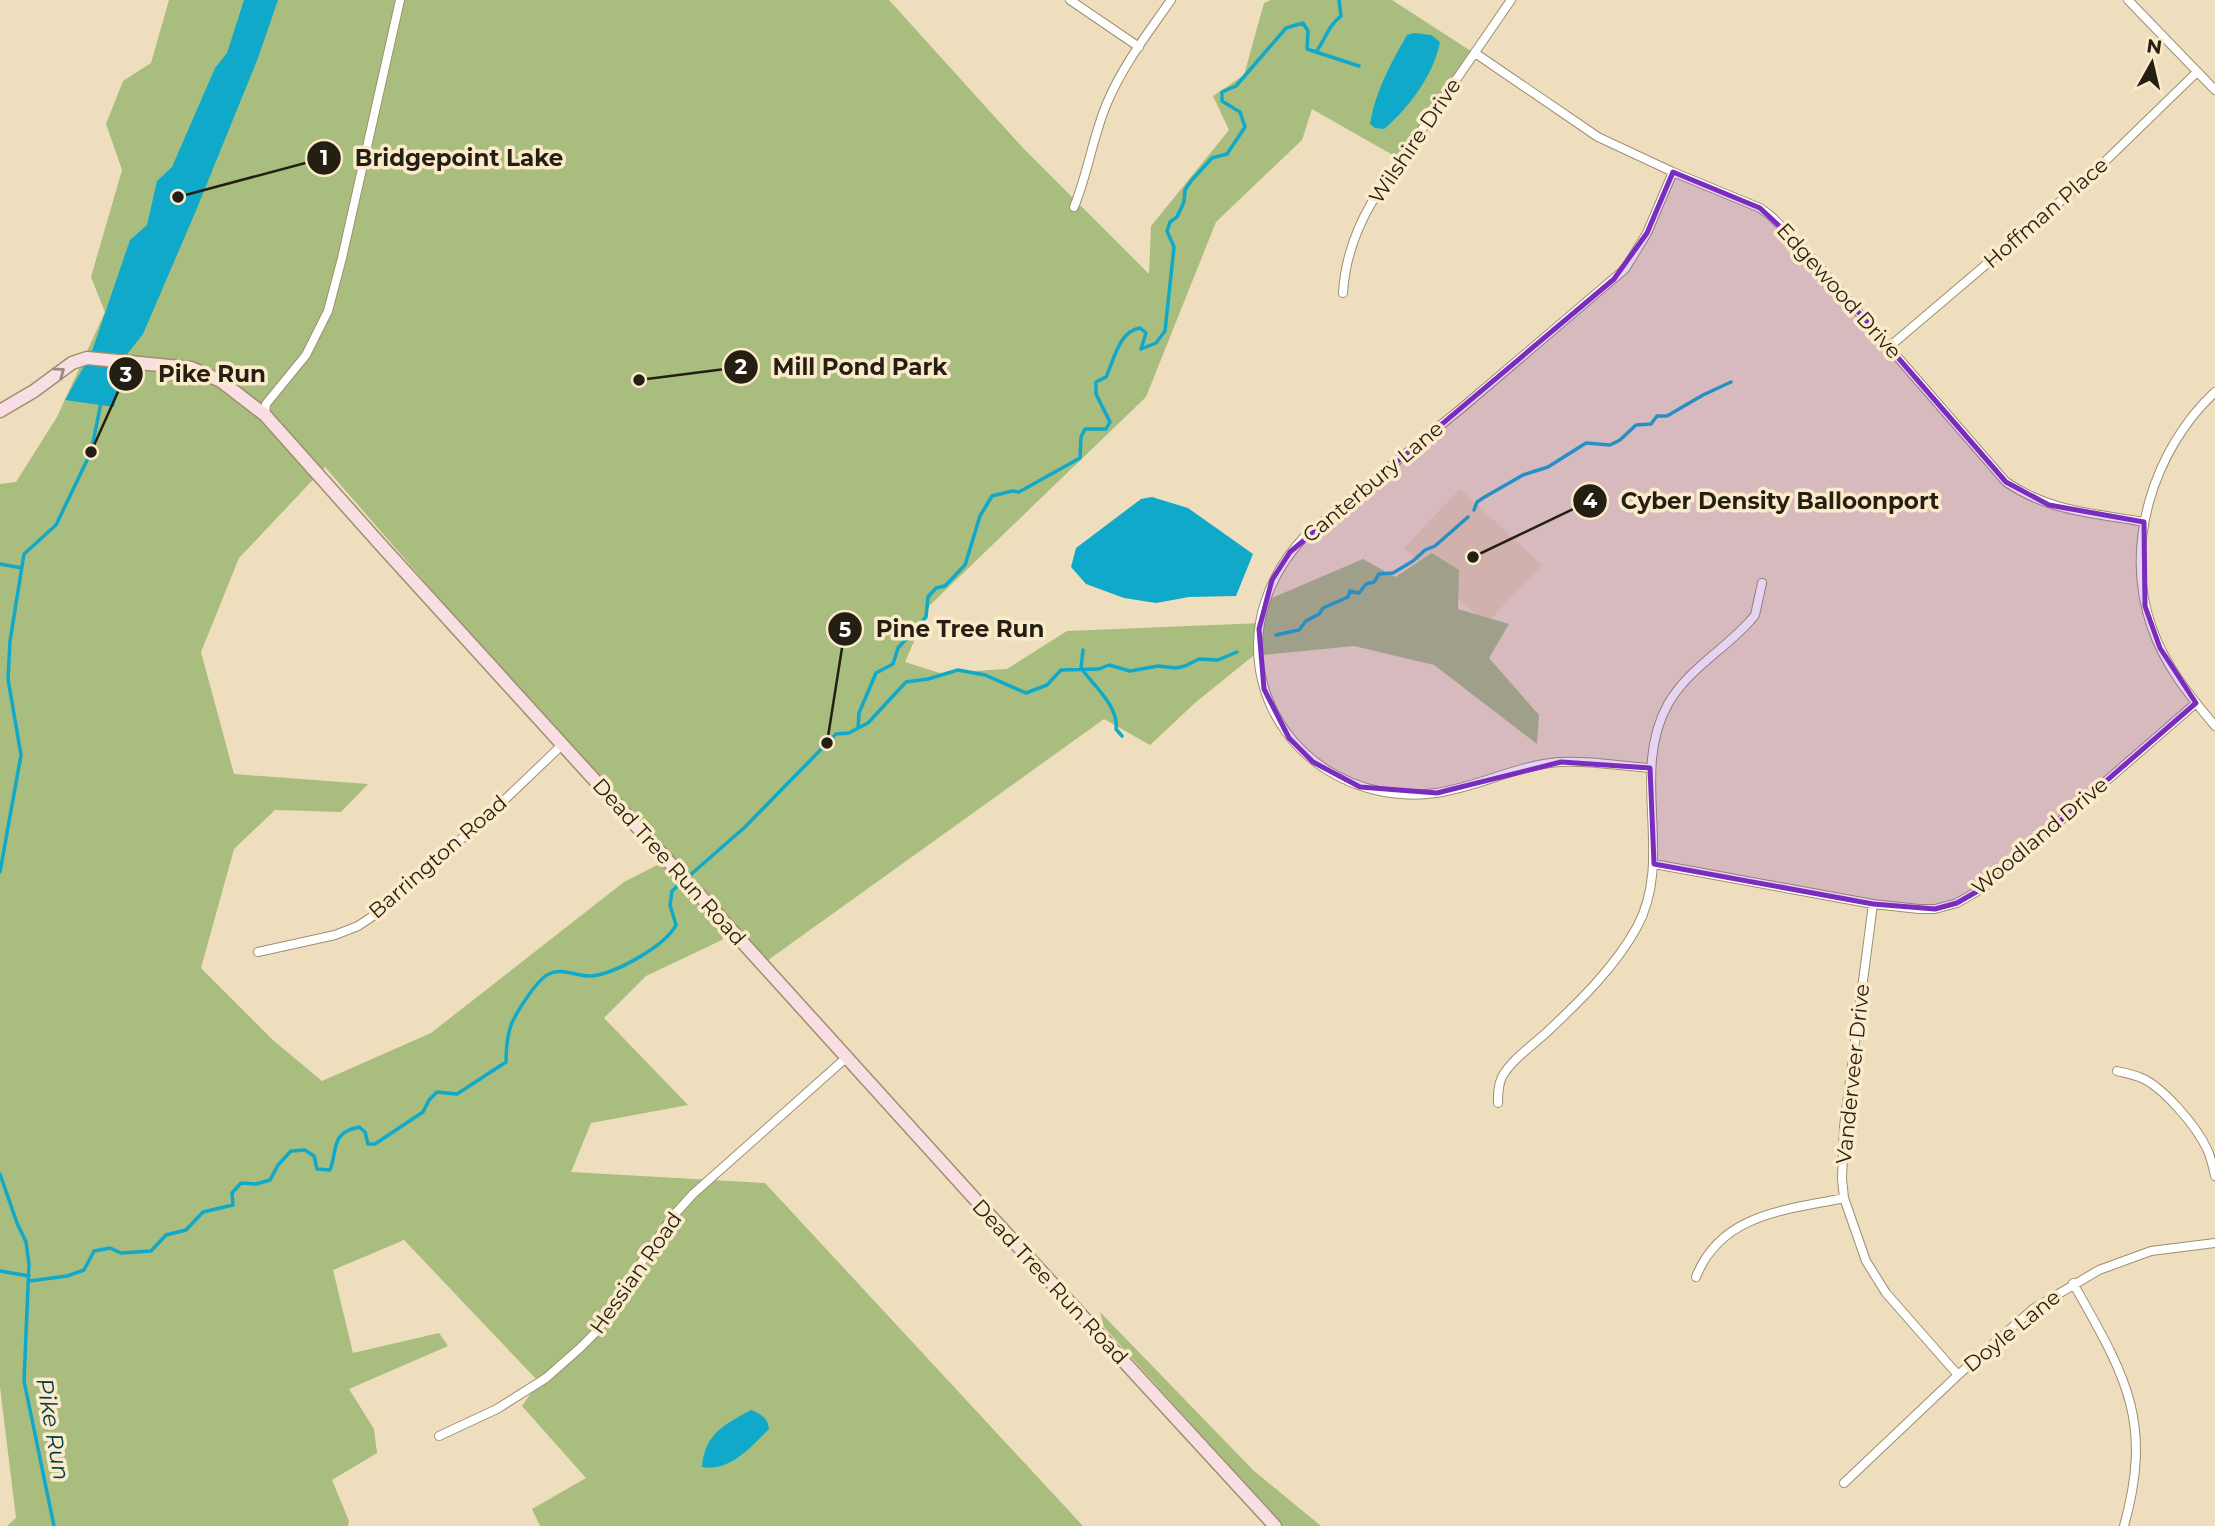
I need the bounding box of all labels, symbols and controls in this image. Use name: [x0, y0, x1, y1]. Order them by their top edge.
north arrow: [2117, 28, 2187, 98]
text: N: [2145, 34, 2164, 59]
street label: Wilshire Drive: [1363, 73, 1466, 208]
callout: Bridgepoint Lake: [306, 136, 577, 180]
text: Bridgepoint Lake: [355, 144, 563, 172]
text: 1: [320, 145, 328, 170]
street label: Hoffman Place: [1978, 152, 2113, 273]
street label: Edgewood Drive: [1772, 218, 1907, 364]
callout: Mill Pond Park: [723, 345, 961, 389]
callout: Pike Run: [109, 352, 280, 396]
text: Mill Pond Park: [773, 353, 948, 381]
text: 2: [735, 354, 747, 379]
text: Pike Run: [158, 360, 266, 388]
text: 3: [119, 362, 132, 387]
one-way arrow: [52, 368, 64, 381]
street label: Canterbury Lane: [1297, 416, 1448, 548]
callout: Cyber Density Balloonport: [1572, 479, 1954, 523]
text: Cyber Density Balloonport: [1621, 487, 1939, 515]
text: 4: [1583, 488, 1598, 513]
callout: Pine Tree Run: [827, 607, 1059, 651]
text: Pine Tree Run: [876, 615, 1044, 643]
text: 5: [839, 617, 851, 642]
street label: Woodland Drive: [1967, 771, 2113, 900]
street label: Dead Tree Run Road: [588, 773, 751, 950]
street label: Barrington Road: [363, 790, 512, 923]
street label: Vanderveer Drive: [1831, 983, 1874, 1165]
street label: Dead Tree Run Road: [967, 1194, 1133, 1369]
street label: Hessian Road: [584, 1207, 687, 1338]
street label: Doyle Lane: [1958, 1284, 2065, 1377]
water label: Pike Run: [30, 1376, 76, 1482]

